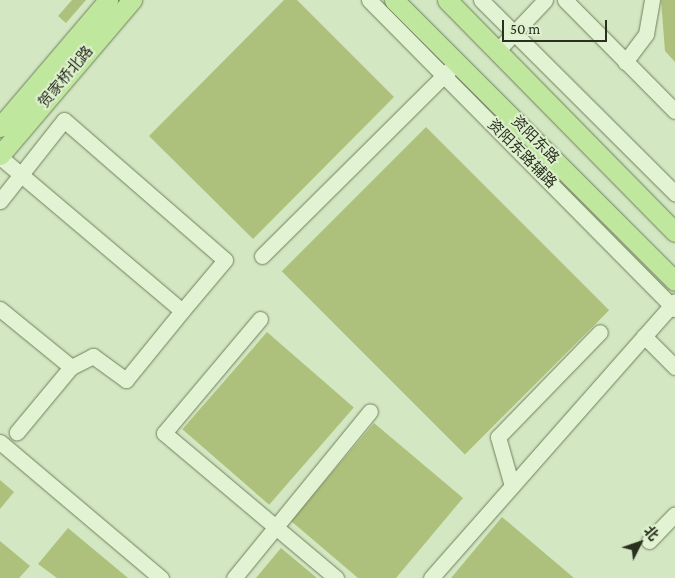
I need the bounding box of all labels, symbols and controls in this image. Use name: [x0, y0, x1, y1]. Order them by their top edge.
scale bar: [505, 10, 610, 42]
text: 50 m: [510, 21, 540, 37]
street label: 贺家桥北路: [35, 42, 97, 112]
street label: 资阳东路: [507, 112, 563, 168]
street label: 资阳东路辅路: [484, 116, 560, 192]
north arrow: [615, 518, 665, 568]
text: 北: [641, 523, 662, 544]

